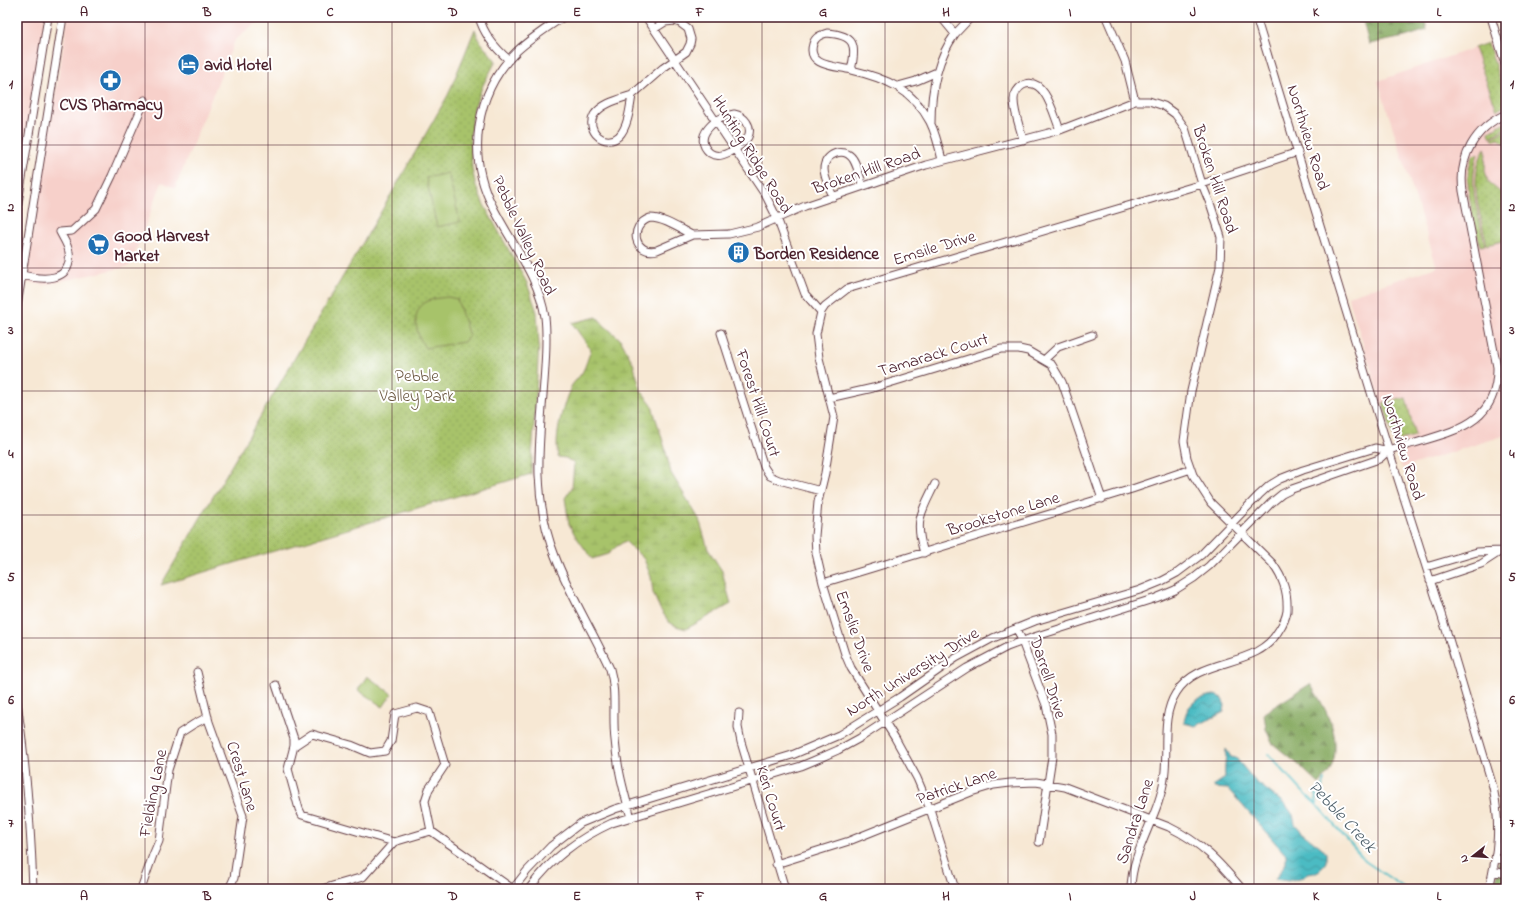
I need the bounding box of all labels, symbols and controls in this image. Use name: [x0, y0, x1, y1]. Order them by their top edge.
text: A: [80, 3, 88, 22]
text: B: [202, 3, 212, 22]
text: C: [326, 3, 334, 22]
text: D: [447, 3, 458, 22]
text: E: [573, 3, 581, 22]
text: F: [695, 3, 705, 22]
text: G: [819, 3, 827, 22]
text: H: [942, 3, 950, 22]
text: I: [1068, 3, 1072, 22]
text: J: [1190, 3, 1196, 22]
text: K: [1313, 3, 1320, 22]
text: L: [1437, 3, 1443, 22]
hotel icon: avid Hotel: [175, 51, 201, 77]
place label: avid Hotel: [204, 53, 272, 78]
pharmacy icon: CVS Pharmacy: [98, 67, 124, 93]
text: 1: [9, 75, 14, 94]
text: 1: [1510, 75, 1515, 94]
street label: Northview Road: [1280, 82, 1336, 194]
street label: Hunting Ridge Road: [704, 91, 798, 220]
place label: CVS Pharmacy: [59, 93, 163, 120]
street label: Broken Hill Road: [1185, 121, 1244, 237]
street label: Broken Hill Road: [808, 141, 924, 202]
street label: Pebble Valley Road: [484, 172, 562, 300]
text: 2: [7, 198, 15, 217]
text: 2: [1508, 198, 1516, 217]
place label: Good Harvest Market: [114, 224, 210, 269]
street label: Emsile Drive: [890, 224, 979, 273]
supermarket icon: Good Harvest Market: [85, 232, 111, 258]
building icon: Borden Residence: [725, 240, 751, 266]
place label: Borden Residence: [753, 242, 880, 267]
text: 3: [7, 321, 14, 340]
text: 3: [1508, 321, 1515, 340]
street label: Tamarack Court: [875, 327, 992, 384]
street label: Forest Hill Court: [728, 346, 787, 461]
park label: Pebble Valley Park: [379, 364, 455, 410]
street label: Northview Road: [1375, 392, 1431, 504]
text: 4: [7, 445, 14, 464]
text: 4: [1508, 445, 1515, 464]
street label: Brookstone Lane: [943, 485, 1063, 544]
text: 5: [7, 568, 15, 587]
text: 5: [1508, 568, 1516, 587]
street label: Emslie Drive: [828, 587, 881, 676]
street label: North University Drive: [842, 621, 985, 724]
street label: Darrell Drive: [1022, 632, 1073, 722]
text: 6: [7, 691, 14, 710]
text: 6: [1508, 691, 1515, 710]
street label: Crest Lane: [219, 738, 264, 815]
street label: Fielding Lane: [133, 747, 176, 841]
street label: Patrick Lane: [913, 761, 1000, 812]
street label: Keri Court: [749, 763, 792, 835]
street label: Sandra Lane: [1110, 775, 1161, 867]
water label: Pebble Creek: [1301, 775, 1383, 860]
text: 7: [8, 814, 14, 833]
text: 7: [1509, 814, 1515, 833]
north arrow: [1453, 836, 1493, 876]
text: N: [1456, 853, 1473, 865]
text: A: [80, 887, 88, 906]
text: B: [202, 887, 212, 906]
text: C: [326, 887, 334, 906]
text: D: [447, 887, 458, 906]
text: E: [573, 887, 581, 906]
text: F: [695, 887, 705, 906]
text: G: [819, 887, 827, 906]
text: H: [942, 887, 950, 906]
text: I: [1068, 887, 1072, 906]
text: J: [1190, 887, 1196, 906]
text: K: [1313, 887, 1320, 906]
text: L: [1437, 887, 1443, 906]

